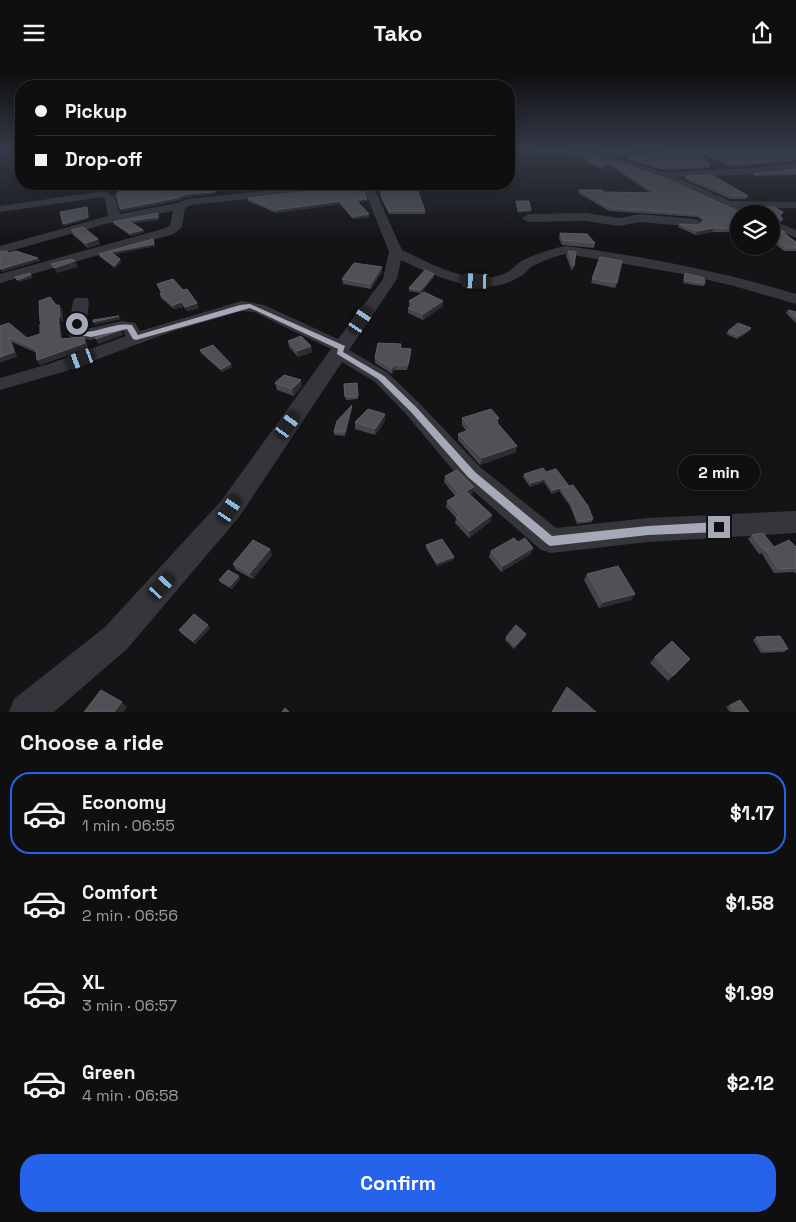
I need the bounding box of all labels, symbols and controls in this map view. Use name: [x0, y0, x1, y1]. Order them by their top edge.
icon: menu: [20, 19, 48, 47]
text: Tako: [374, 19, 422, 47]
icon: share: [748, 19, 776, 47]
text: Pickup: [65, 99, 127, 124]
text: Drop-off: [65, 147, 143, 172]
map controls: [730, 205, 780, 255]
button: layers: [730, 205, 780, 255]
car: [460, 273, 491, 289]
car: [346, 303, 375, 337]
route start: [66, 313, 88, 335]
car: [64, 347, 97, 371]
car: [273, 408, 302, 442]
callout: 2 min: [678, 455, 760, 489]
text: 2 min: [698, 462, 740, 483]
car: [215, 492, 244, 526]
route end: [708, 516, 730, 538]
car: [146, 570, 177, 602]
text: Choose a ride: [20, 728, 164, 756]
text: Economy: [82, 790, 166, 815]
icon: car: [22, 791, 67, 836]
text: $1.17: [730, 801, 774, 826]
text: 1 min · 06:55: [82, 815, 175, 836]
text: Comfort: [82, 880, 158, 905]
icon: car: [22, 881, 67, 926]
text: $1.58: [725, 891, 774, 916]
text: 2 min · 06:56: [82, 905, 178, 926]
text: XL: [82, 970, 105, 995]
icon: car: [22, 971, 67, 1016]
text: $1.99: [725, 981, 774, 1006]
text: 3 min · 06:57: [82, 995, 177, 1016]
text: Green: [82, 1060, 135, 1085]
icon: car: [22, 1061, 67, 1106]
text: $2.12: [727, 1071, 774, 1096]
text: 4 min · 06:58: [82, 1085, 178, 1106]
button: Confirm: [20, 1154, 776, 1212]

